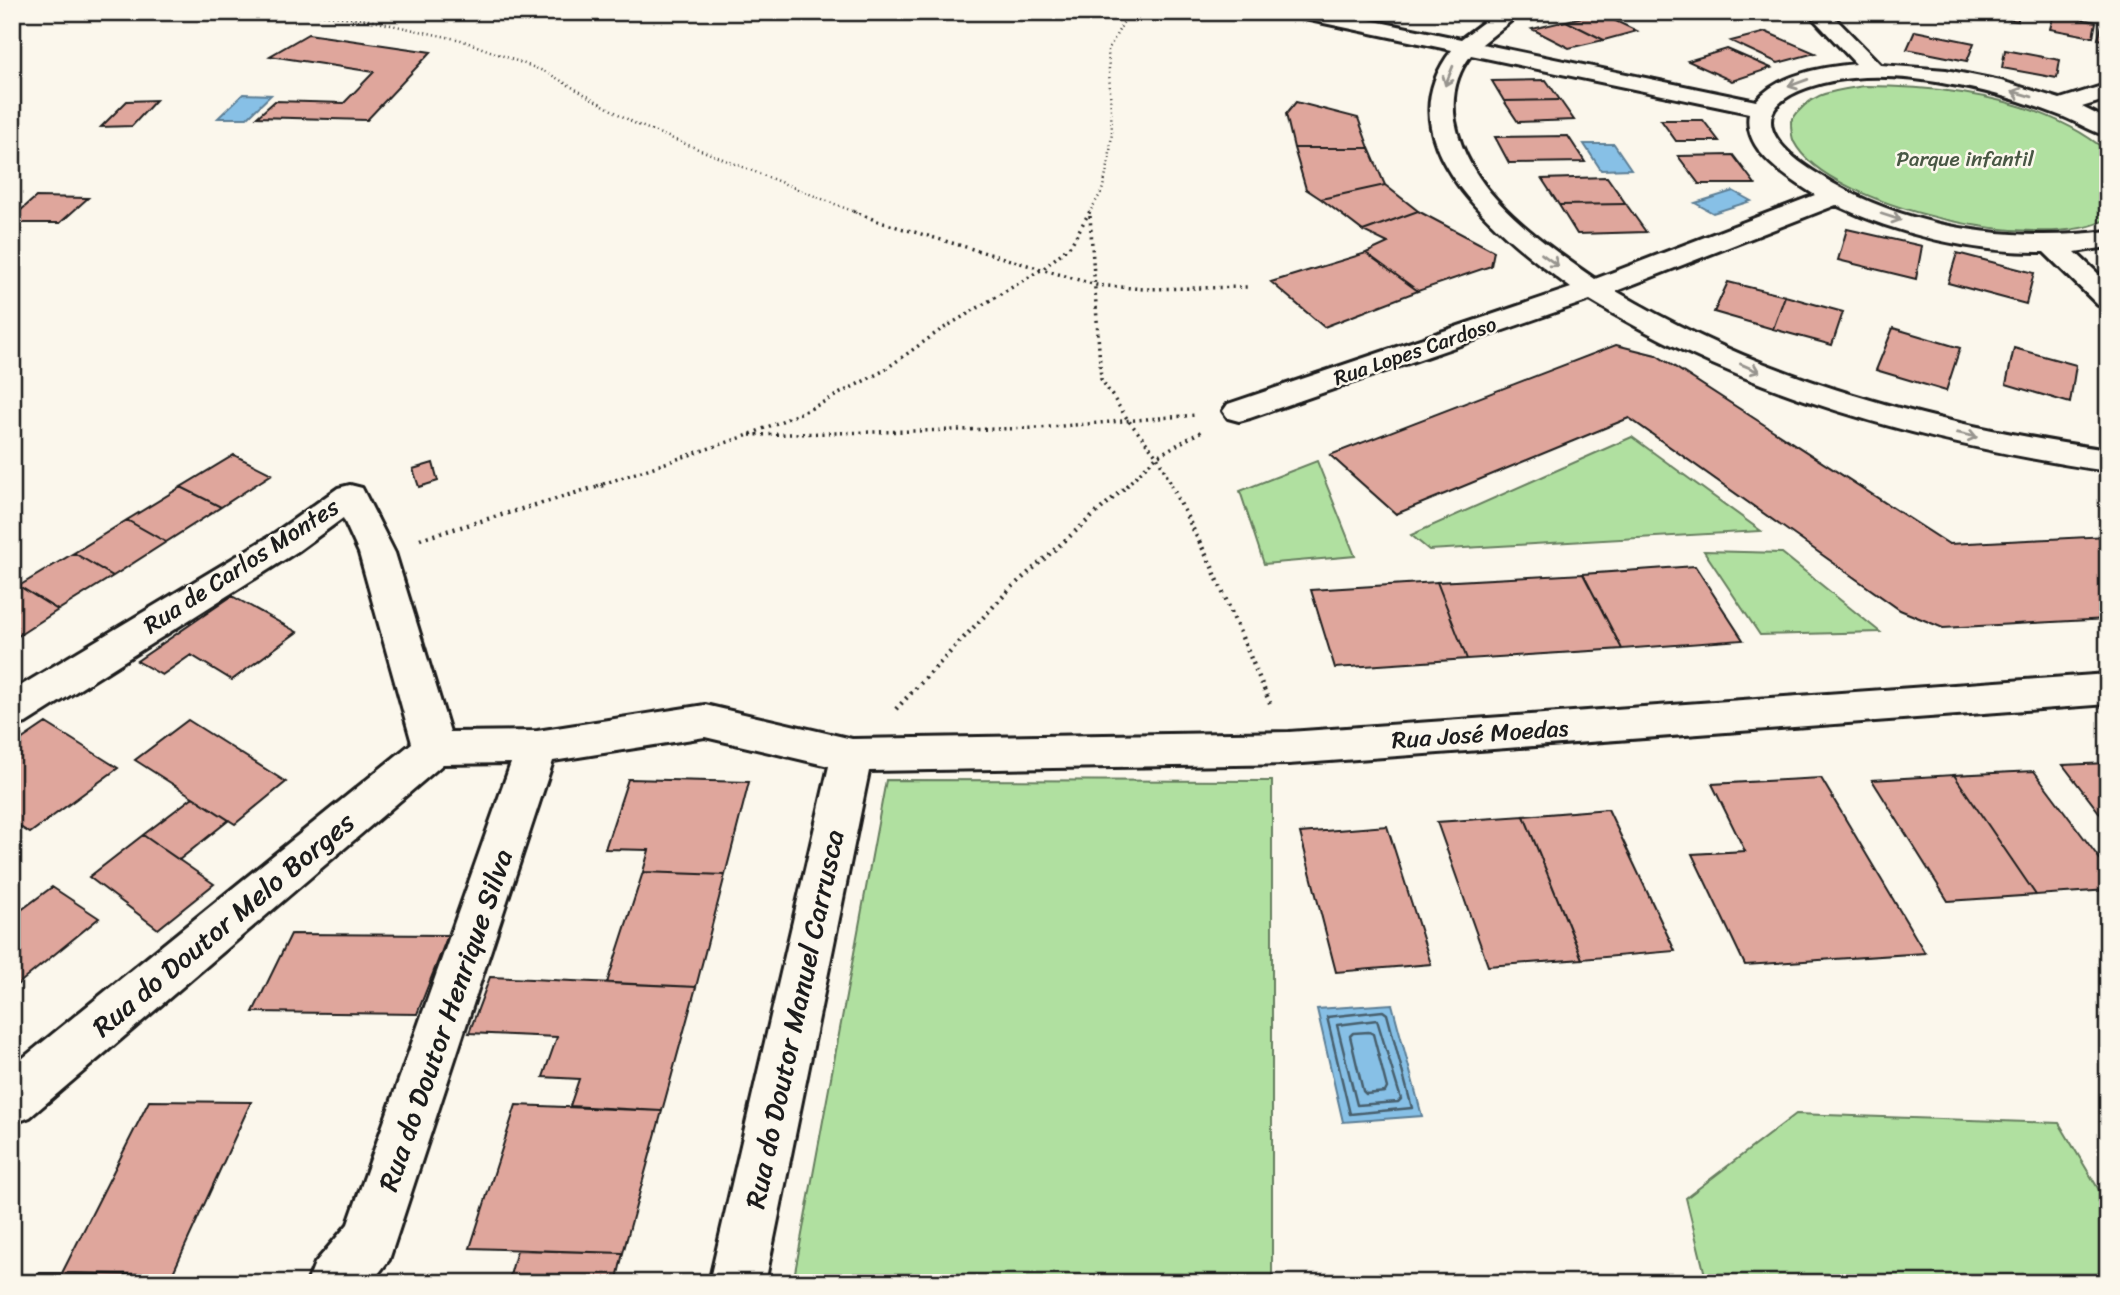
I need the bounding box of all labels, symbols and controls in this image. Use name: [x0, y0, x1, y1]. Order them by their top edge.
one-way arrow: [1441, 65, 1454, 86]
one-way arrow: [1788, 78, 1810, 90]
one-way arrow: [2011, 87, 2033, 100]
park label: Parque infantil: [1896, 140, 2035, 178]
one-way arrow: [1879, 212, 1901, 224]
one-way arrow: [1540, 253, 1559, 267]
street label: Rua Lopes Cardoso: [1328, 305, 1502, 397]
one-way arrow: [1739, 362, 1760, 375]
one-way arrow: [1955, 429, 1978, 442]
street label: Rua de Carlos Montes: [134, 486, 348, 645]
street label: Rua José Moedas: [1390, 707, 1570, 761]
street label: Rua do Doutor Melo Borges: [81, 799, 366, 1050]
street label: Rua do Doutor Manuel Carrusca: [730, 825, 859, 1213]
street label: Rua do Doutor Henrique Silva: [364, 842, 527, 1198]

